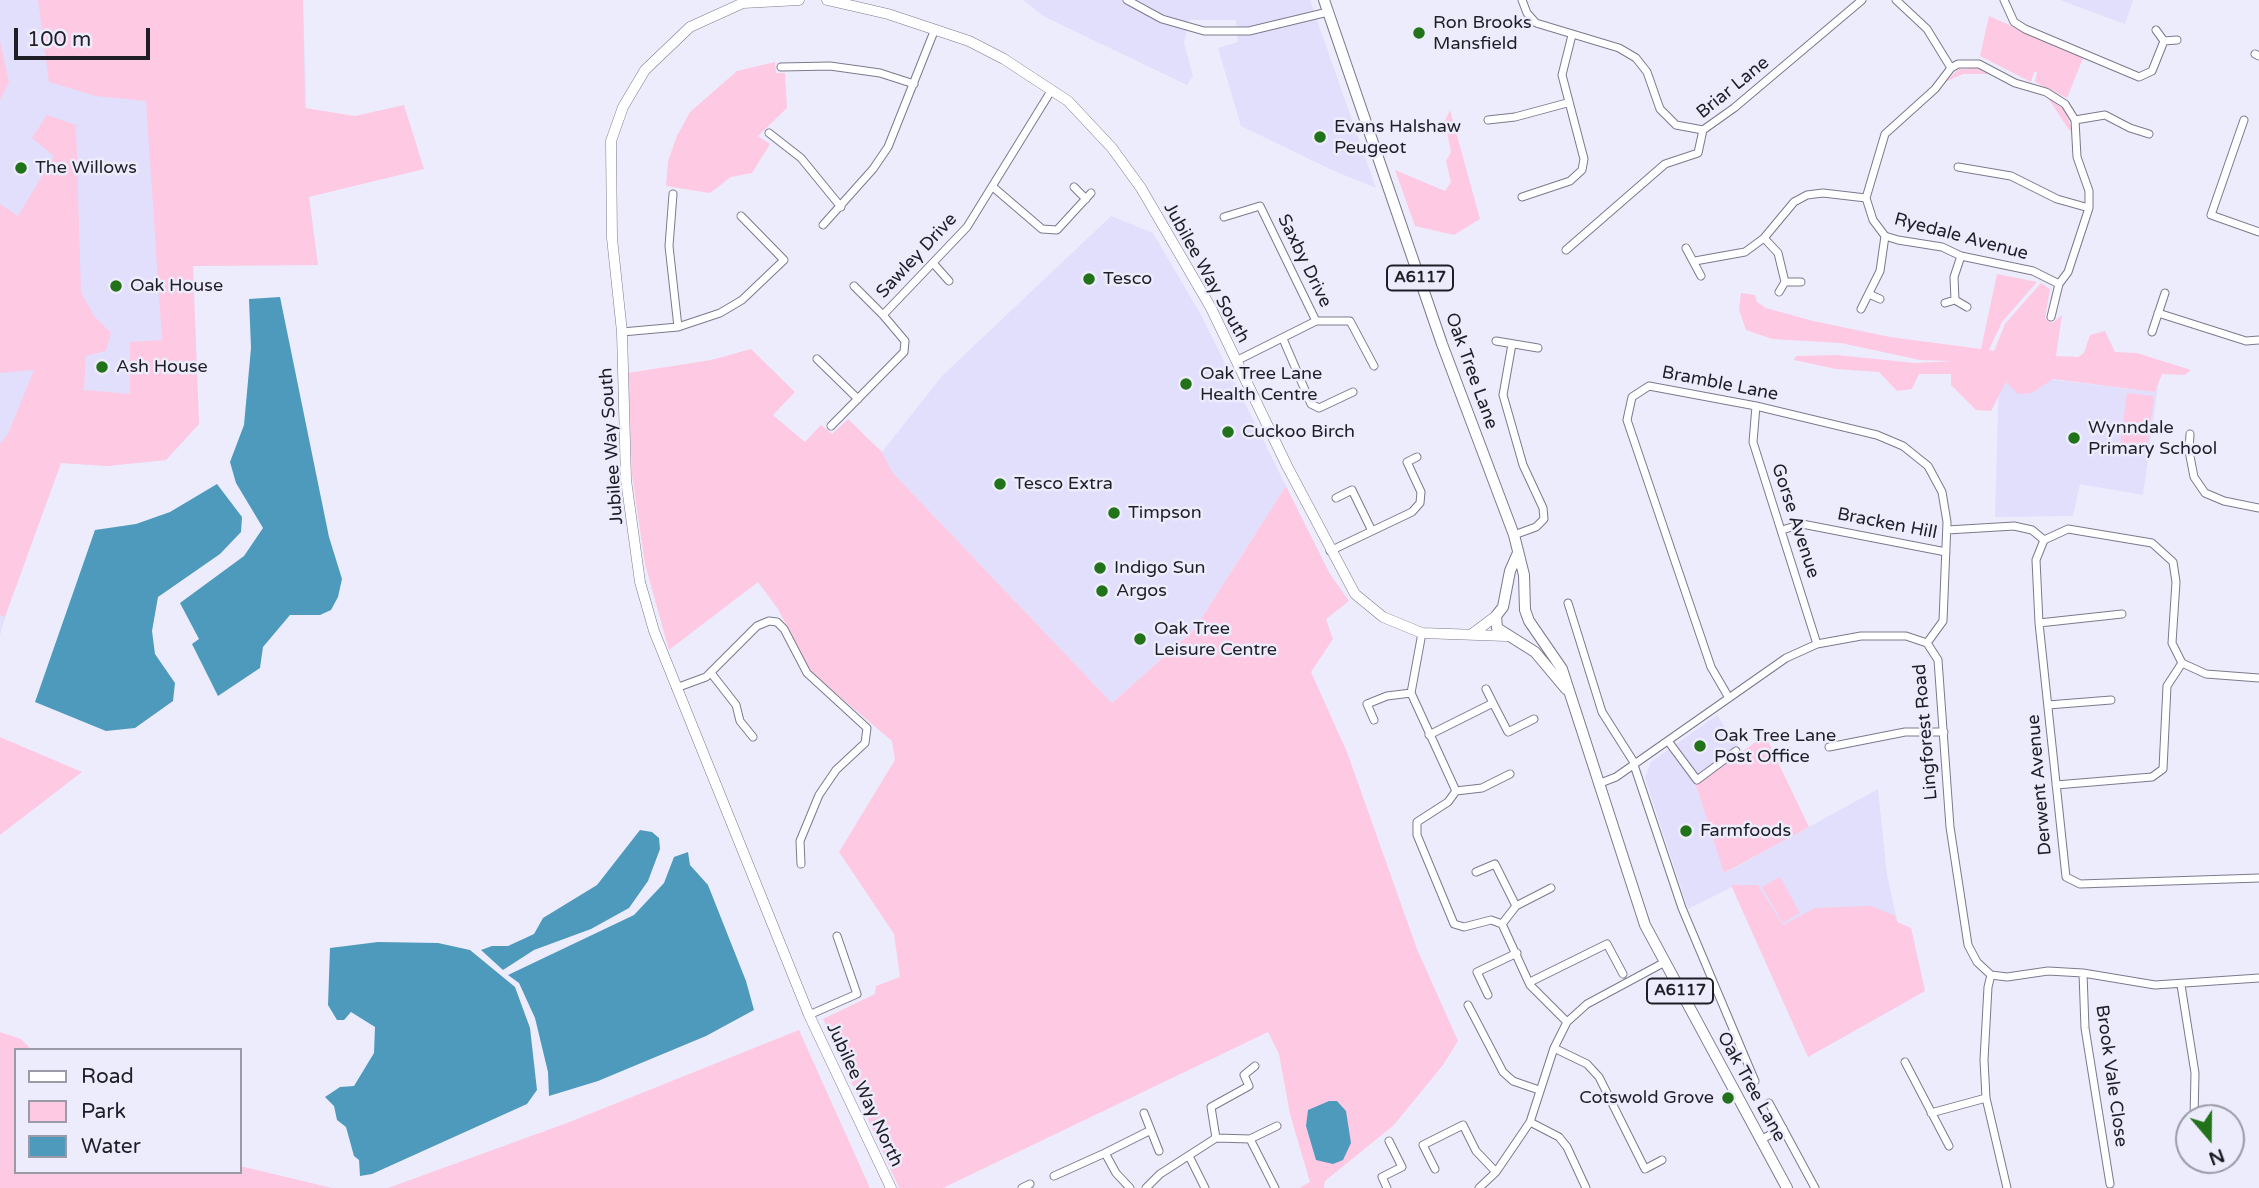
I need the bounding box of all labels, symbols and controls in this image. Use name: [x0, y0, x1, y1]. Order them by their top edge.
place label: Ron Brooks Mansfield: [1433, 12, 1532, 54]
scale bar: [18, 14, 154, 58]
marker: Ron Brooks Mansfield: [1411, 25, 1427, 41]
text: 100 m: [27, 27, 91, 52]
street label: Briar Lane: [1692, 52, 1774, 124]
place label: Evans Halshaw Peugeot: [1334, 116, 1461, 158]
marker: Evans Halshaw Peugeot: [1312, 129, 1328, 145]
place label: The Willows: [35, 157, 137, 179]
marker: The Willows: [13, 160, 29, 176]
street label: Jubilee Way South: [1158, 199, 1254, 347]
street label: Sawley Drive: [872, 209, 962, 303]
street label: Ryedale Avenue: [1892, 209, 2030, 265]
street label: Saxby Drive: [1272, 211, 1336, 311]
road number: A6117: [1387, 266, 1453, 290]
place label: Tesco: [1103, 268, 1152, 290]
marker: Tesco: [1081, 271, 1097, 287]
place label: Oak House: [130, 275, 223, 297]
marker: Oak House: [108, 278, 124, 294]
street label: Oak Tree Lane: [1440, 310, 1502, 432]
place label: Ash House: [116, 356, 208, 378]
marker: Ash House: [94, 359, 110, 375]
street label: Bramble Lane: [1660, 362, 1780, 406]
place label: Oak Tree Lane Health Centre: [1200, 363, 1322, 406]
street label: Jubilee Way South: [596, 367, 628, 525]
marker: Oak Tree Lane Health Centre: [1178, 376, 1194, 392]
place label: Wynndale Primary School: [2088, 417, 2217, 460]
place label: Cuckoo Birch: [1242, 421, 1355, 443]
marker: Cuckoo Birch: [1220, 424, 1236, 440]
marker: Wynndale Primary School: [2066, 430, 2082, 446]
street label: Gorse Avenue: [1766, 461, 1824, 581]
place label: Tesco Extra: [1014, 473, 1113, 495]
marker: Tesco Extra: [992, 476, 1008, 492]
place label: Timpson: [1128, 502, 1202, 524]
street label: Bracken Hill: [1835, 504, 1939, 544]
marker: Timpson: [1106, 505, 1122, 521]
place label: Indigo Sun: [1114, 557, 1206, 579]
marker: Indigo Sun: [1092, 560, 1108, 576]
place label: Argos: [1116, 580, 1167, 602]
marker: Argos: [1094, 583, 1110, 599]
place label: Oak Tree Leisure Centre: [1154, 618, 1277, 660]
marker: Oak Tree Leisure Centre: [1132, 631, 1148, 647]
street label: Lingforest Road: [1909, 663, 1943, 801]
street label: Derwent Avenue: [2023, 714, 2057, 856]
place label: Oak Tree Lane Post Office: [1714, 725, 1836, 768]
marker: Oak Tree Lane Post Office: [1692, 738, 1708, 754]
place label: Farmfoods: [1700, 820, 1791, 842]
marker: Farmfoods: [1678, 823, 1694, 839]
road number: A6117: [1647, 979, 1713, 1004]
street label: Brook Vale Close: [2090, 1004, 2132, 1148]
street label: Jubilee Way North: [821, 1020, 907, 1170]
street label: Oak Tree Lane: [1712, 1028, 1790, 1146]
legend: [14, 1048, 242, 1174]
text: Road: [81, 1064, 134, 1089]
place label: Cotswold Grove: [1579, 1087, 1714, 1109]
marker: Cotswold Grove: [1720, 1090, 1736, 1106]
text: Park: [81, 1099, 126, 1124]
north arrow: [2175, 1104, 2245, 1174]
text: Water: [81, 1134, 141, 1159]
text: N: [2206, 1144, 2227, 1170]

